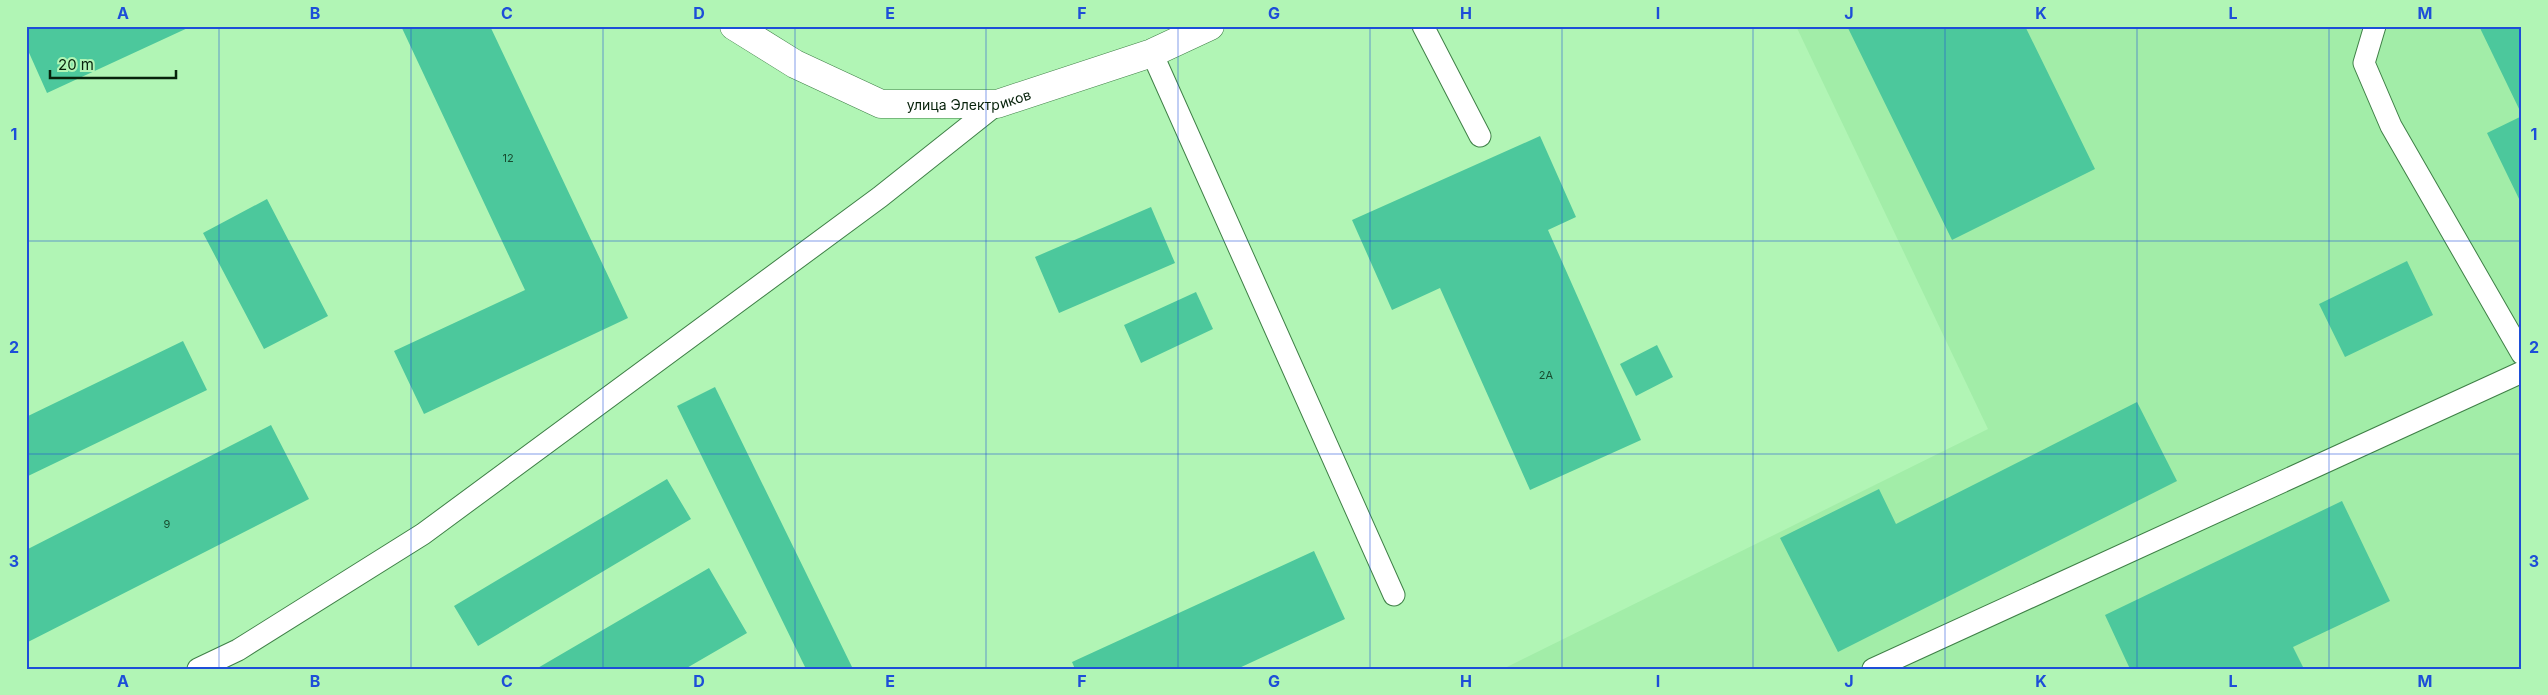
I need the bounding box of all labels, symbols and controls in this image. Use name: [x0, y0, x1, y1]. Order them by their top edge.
text: A: [117, 3, 129, 23]
text: B: [310, 3, 320, 23]
text: C: [501, 3, 513, 23]
text: D: [693, 3, 705, 23]
text: E: [885, 3, 895, 23]
text: F: [1077, 3, 1087, 23]
text: G: [1268, 3, 1280, 23]
text: H: [1460, 3, 1472, 23]
text: I: [1656, 3, 1660, 23]
text: J: [1844, 3, 1854, 23]
text: K: [2035, 3, 2047, 23]
text: L: [2228, 3, 2238, 23]
text: M: [2418, 3, 2432, 23]
scale bar: [50, 48, 176, 80]
text: 20 m: [58, 55, 94, 74]
street label: улица Электриков: [907, 85, 1033, 113]
text: 1: [11, 124, 17, 144]
text: 1: [2531, 124, 2537, 144]
house number: 12: [502, 151, 514, 165]
text: 2: [9, 337, 19, 357]
text: 2: [2529, 337, 2539, 357]
house number: 2А: [1539, 368, 1554, 382]
house number: 9: [164, 517, 171, 531]
text: 3: [9, 551, 19, 571]
text: 3: [2529, 551, 2539, 571]
text: A: [117, 671, 129, 691]
text: B: [310, 671, 320, 691]
text: C: [501, 671, 513, 691]
text: D: [693, 671, 705, 691]
text: E: [885, 671, 895, 691]
text: F: [1077, 671, 1087, 691]
text: G: [1268, 671, 1280, 691]
text: H: [1460, 671, 1472, 691]
text: I: [1656, 671, 1660, 691]
text: J: [1844, 671, 1854, 691]
text: K: [2035, 671, 2047, 691]
text: L: [2228, 671, 2238, 691]
text: M: [2418, 671, 2432, 691]

